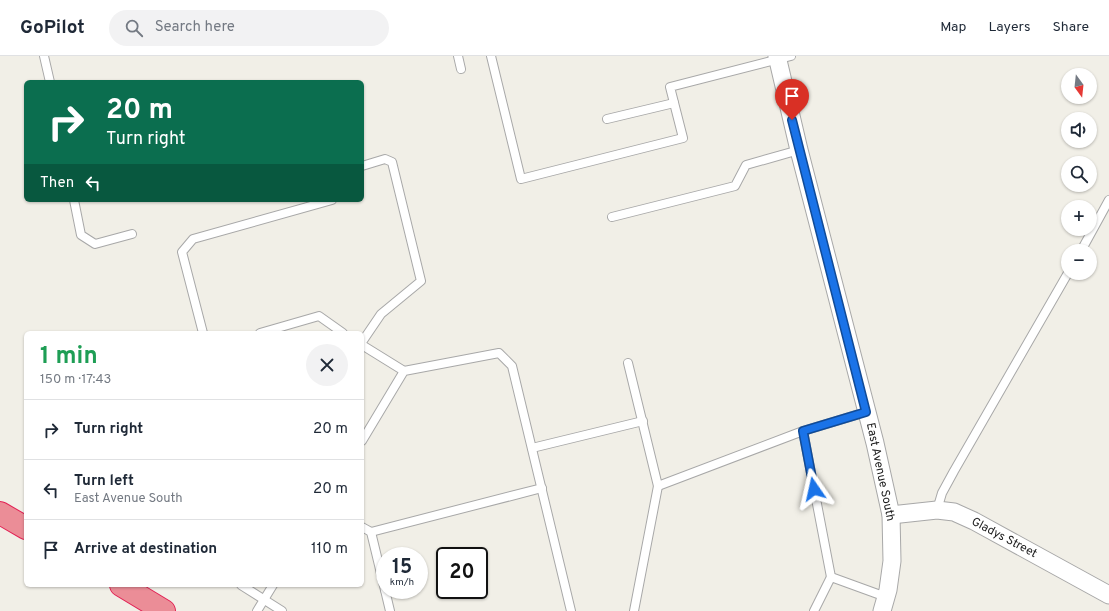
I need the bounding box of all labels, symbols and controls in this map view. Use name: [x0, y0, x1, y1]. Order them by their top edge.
search box: [109, 10, 389, 46]
text: GoPilot: [20, 16, 85, 40]
icon: search: [123, 17, 145, 39]
text: Search here: [155, 18, 235, 37]
text: Map: [940, 19, 966, 36]
text: Layers: [988, 19, 1030, 36]
text: Share: [1052, 19, 1089, 36]
north arrow: [1061, 68, 1097, 104]
map controls: [1061, 68, 1097, 280]
pin: [775, 79, 809, 120]
icon: arrive: [781, 85, 803, 107]
text: 20 m: [106, 93, 173, 129]
icon: right: [40, 96, 92, 148]
button: sound: [1061, 112, 1097, 148]
text: Turn right: [106, 128, 186, 151]
button: search: [1061, 156, 1097, 192]
icon: left: [82, 172, 104, 194]
text: Then: [40, 174, 74, 193]
button: +: [1061, 200, 1097, 236]
button: −: [1061, 244, 1097, 280]
text: 1 min: [40, 342, 98, 372]
button: close: [306, 344, 348, 386]
text: 150 m · 17:43: [40, 372, 111, 388]
icon: right: [40, 419, 62, 441]
text: Turn right: [74, 420, 143, 439]
text: 20 m: [313, 420, 348, 439]
street label: East Avenue South: [862, 421, 898, 523]
position arrow: [793, 468, 835, 510]
text: Turn left: [74, 472, 134, 491]
icon: left: [40, 479, 62, 501]
text: 20 m: [313, 480, 348, 499]
text: East Avenue South: [74, 491, 183, 507]
street label: Gladys Street: [968, 514, 1040, 562]
icon: arrive: [40, 539, 62, 561]
text: Arrive at destination: [74, 540, 217, 559]
text: 110 m: [311, 540, 348, 559]
speed limit sign: 20: [436, 547, 488, 599]
text: 15: [392, 555, 412, 581]
text: km/h: [390, 576, 414, 589]

